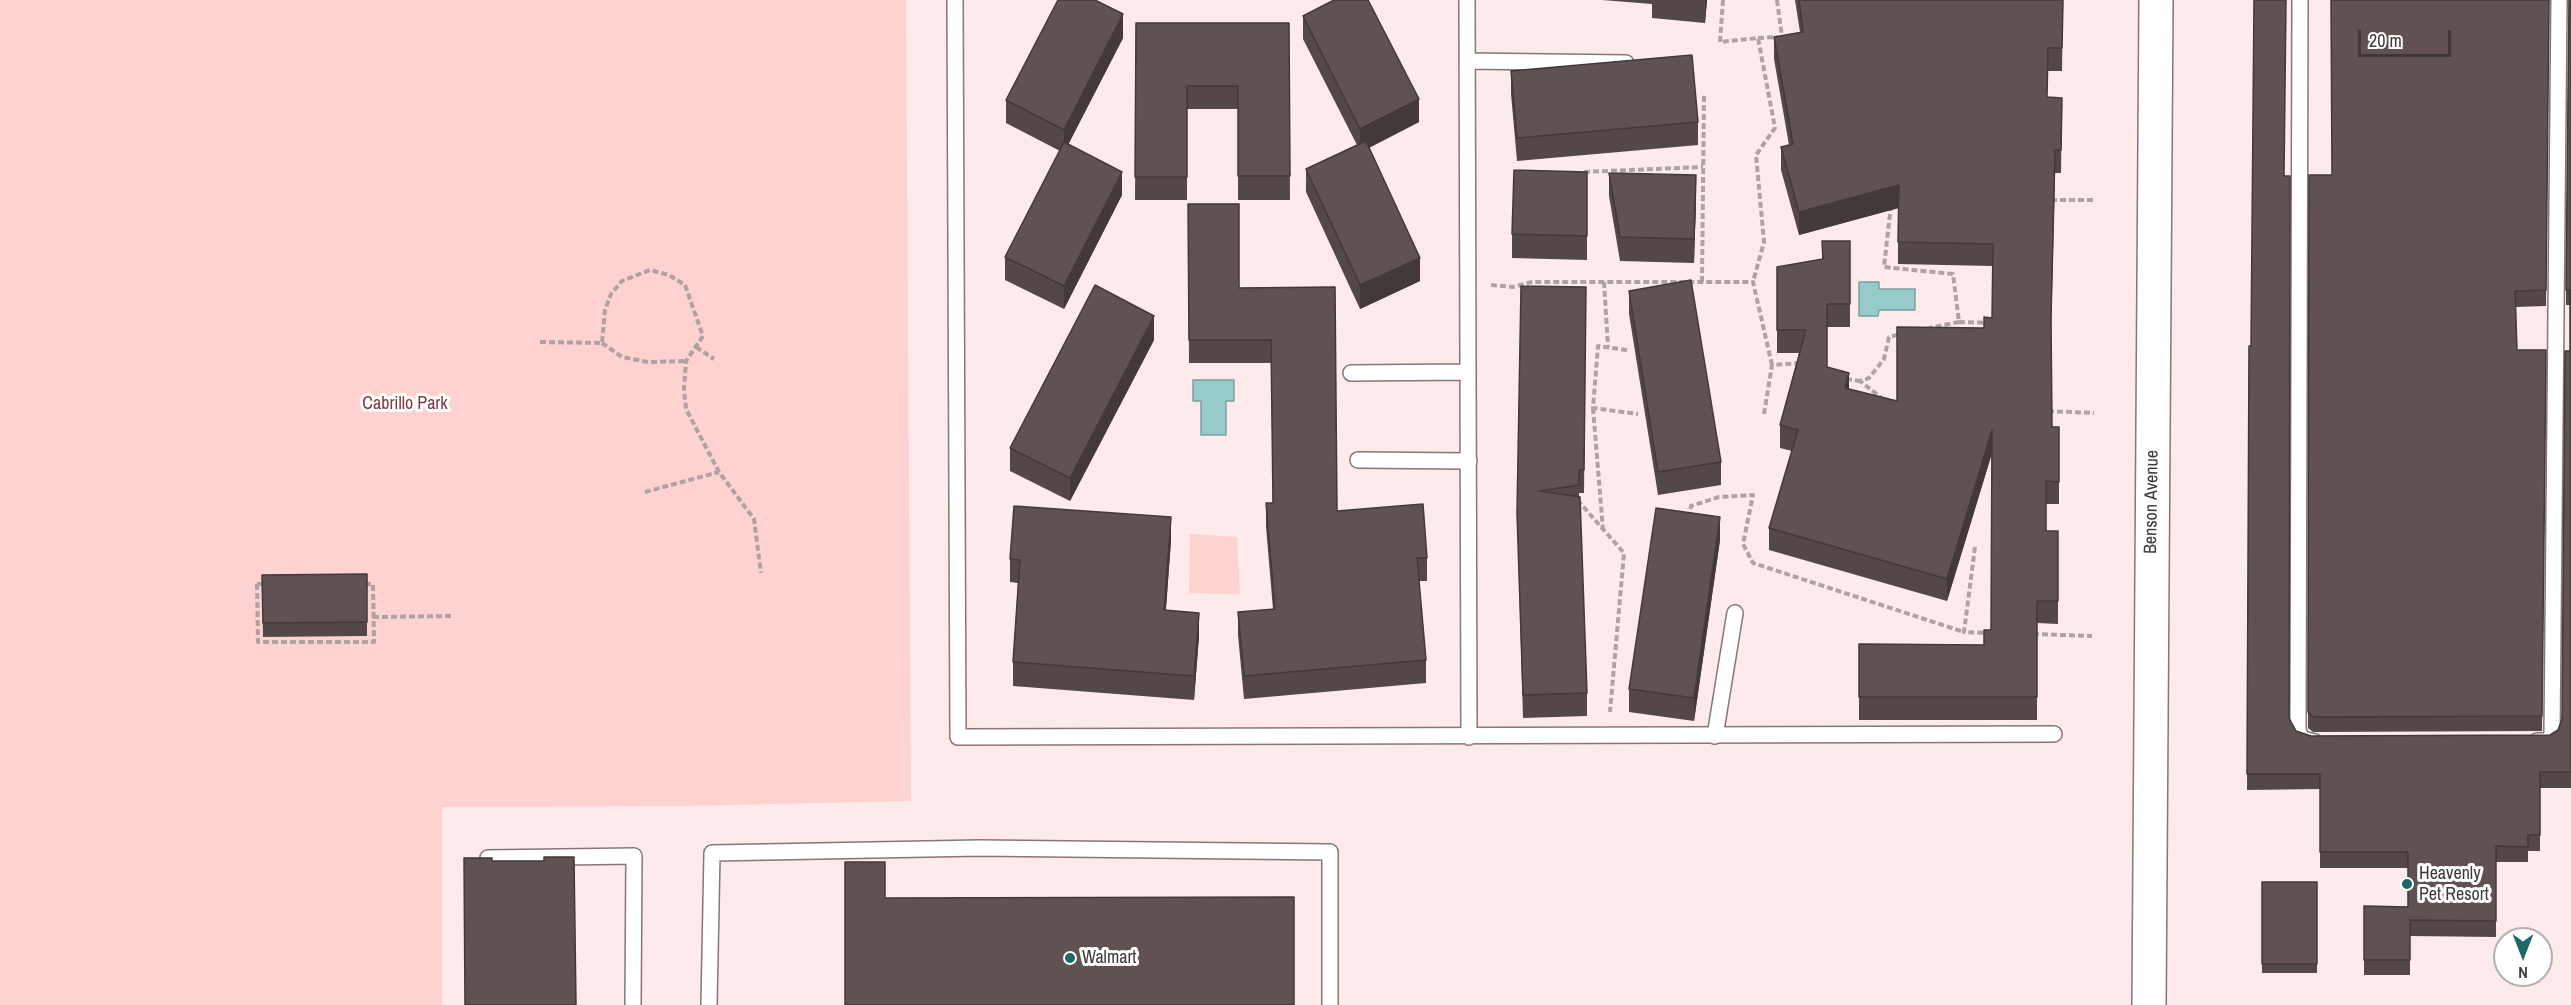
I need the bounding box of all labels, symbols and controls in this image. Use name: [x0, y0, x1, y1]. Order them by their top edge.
scale bar: [2361, 18, 2454, 56]
text: 20 m: [2369, 28, 2402, 53]
park label: Cabrillo Park: [362, 393, 448, 415]
street label: Benson Avenue: [2140, 450, 2164, 554]
place label: Heavenly Pet Resort: [2419, 863, 2489, 906]
marker: Heavenly Pet Resort: [2400, 877, 2414, 891]
north arrow: [2493, 927, 2553, 987]
place label: Walmart: [1082, 947, 1136, 969]
marker: Walmart: [1063, 951, 1077, 965]
text: N: [2518, 962, 2528, 984]

